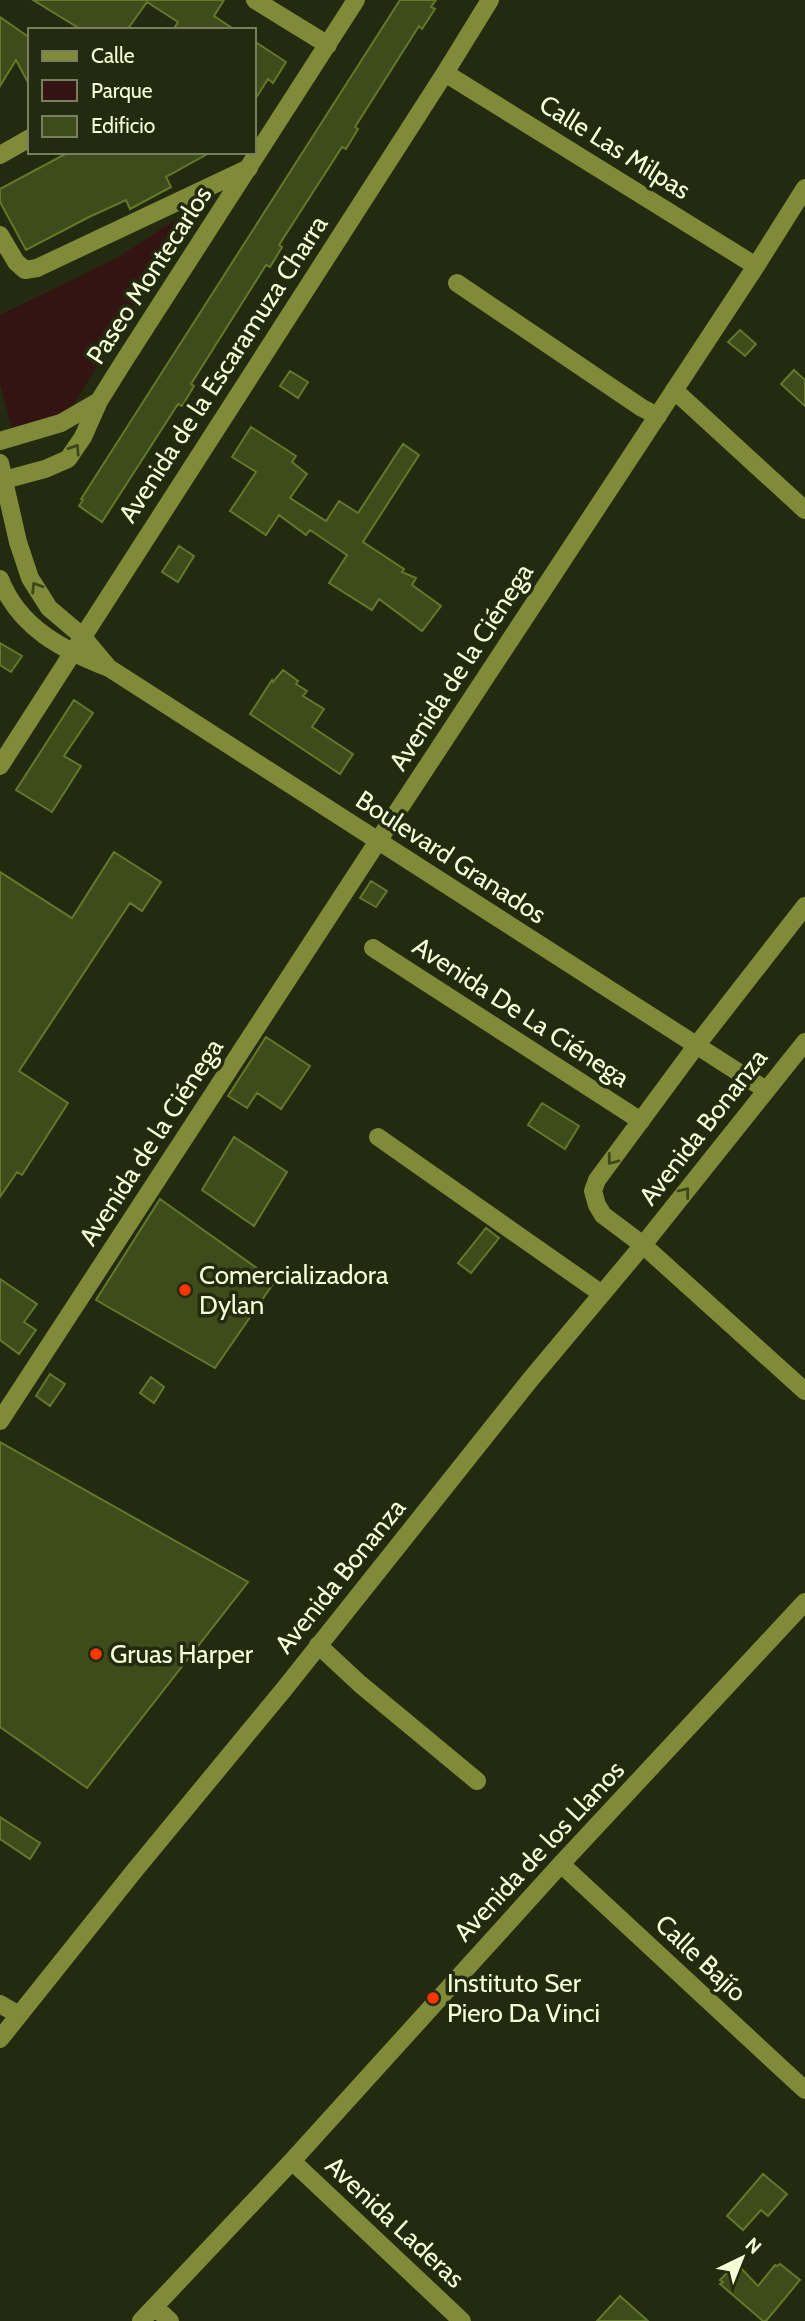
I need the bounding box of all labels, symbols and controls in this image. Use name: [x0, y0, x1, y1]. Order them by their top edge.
legend: [28, 28, 256, 154]
text: Calle: [91, 43, 135, 68]
text: Parque: [91, 78, 153, 103]
street label: Calle Las Milpas: [534, 88, 697, 206]
text: Edificio: [91, 113, 155, 138]
street label: Paseo Montecarlos: [79, 180, 219, 370]
street label: Avenida de la Escaramuza Charra: [112, 209, 335, 529]
one-way arrow: [67, 443, 80, 456]
street label: Avenida de la Ciénega: [382, 557, 540, 777]
one-way arrow: [31, 582, 44, 595]
street label: Boulevard Granados: [350, 784, 552, 931]
street label: Avenida De La Ciénega: [407, 930, 636, 1094]
street label: Avenida de la Ciénega: [72, 1032, 230, 1252]
street label: Avenida Bonanza: [632, 1042, 774, 1212]
one-way arrow: [608, 1152, 620, 1165]
one-way arrow: [677, 1187, 690, 1199]
place label: Comercializadora Dylan: [199, 1259, 389, 1321]
marker: Comercializadora Dylan: [177, 1282, 193, 1298]
street label: Avenida Bonanza: [268, 1492, 413, 1660]
place label: Gruas Harper: [110, 1638, 254, 1670]
marker: Gruas Harper: [88, 1646, 104, 1662]
street label: Avenida de los Llanos: [447, 1754, 631, 1948]
street label: Calle Bajío: [649, 1908, 753, 2008]
place label: Instituto Ser Piero Da Vinci: [447, 1967, 600, 2029]
marker: Instituto Ser Piero Da Vinci: [425, 1990, 441, 2006]
street label: Avenida Laderas: [319, 2149, 471, 2295]
north arrow: [707, 2223, 777, 2293]
text: N: [740, 2233, 766, 2259]

